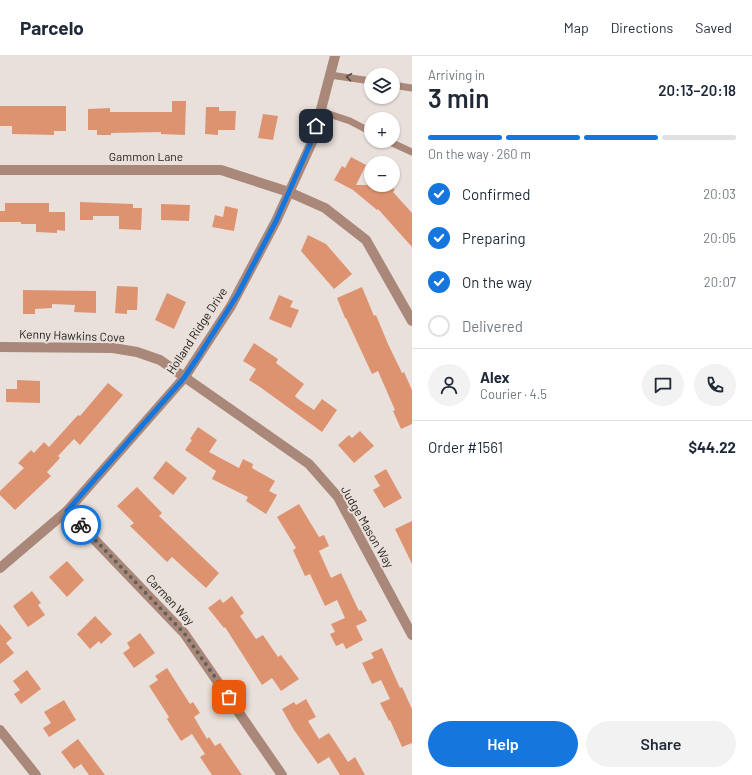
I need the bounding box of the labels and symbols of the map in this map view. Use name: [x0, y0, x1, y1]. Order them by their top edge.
one-way arrow: [346, 73, 352, 82]
pin: [299, 109, 333, 143]
street label: Gammon Lane: [109, 149, 183, 163]
street label: Holland Ridge Drive: [163, 285, 229, 376]
street label: Kenny Hawkins Cove: [19, 326, 125, 344]
street label: Judge Mason Way: [339, 483, 397, 570]
courier: [61, 505, 101, 545]
street label: Carmen Way: [144, 571, 198, 628]
pin: [212, 680, 246, 714]

